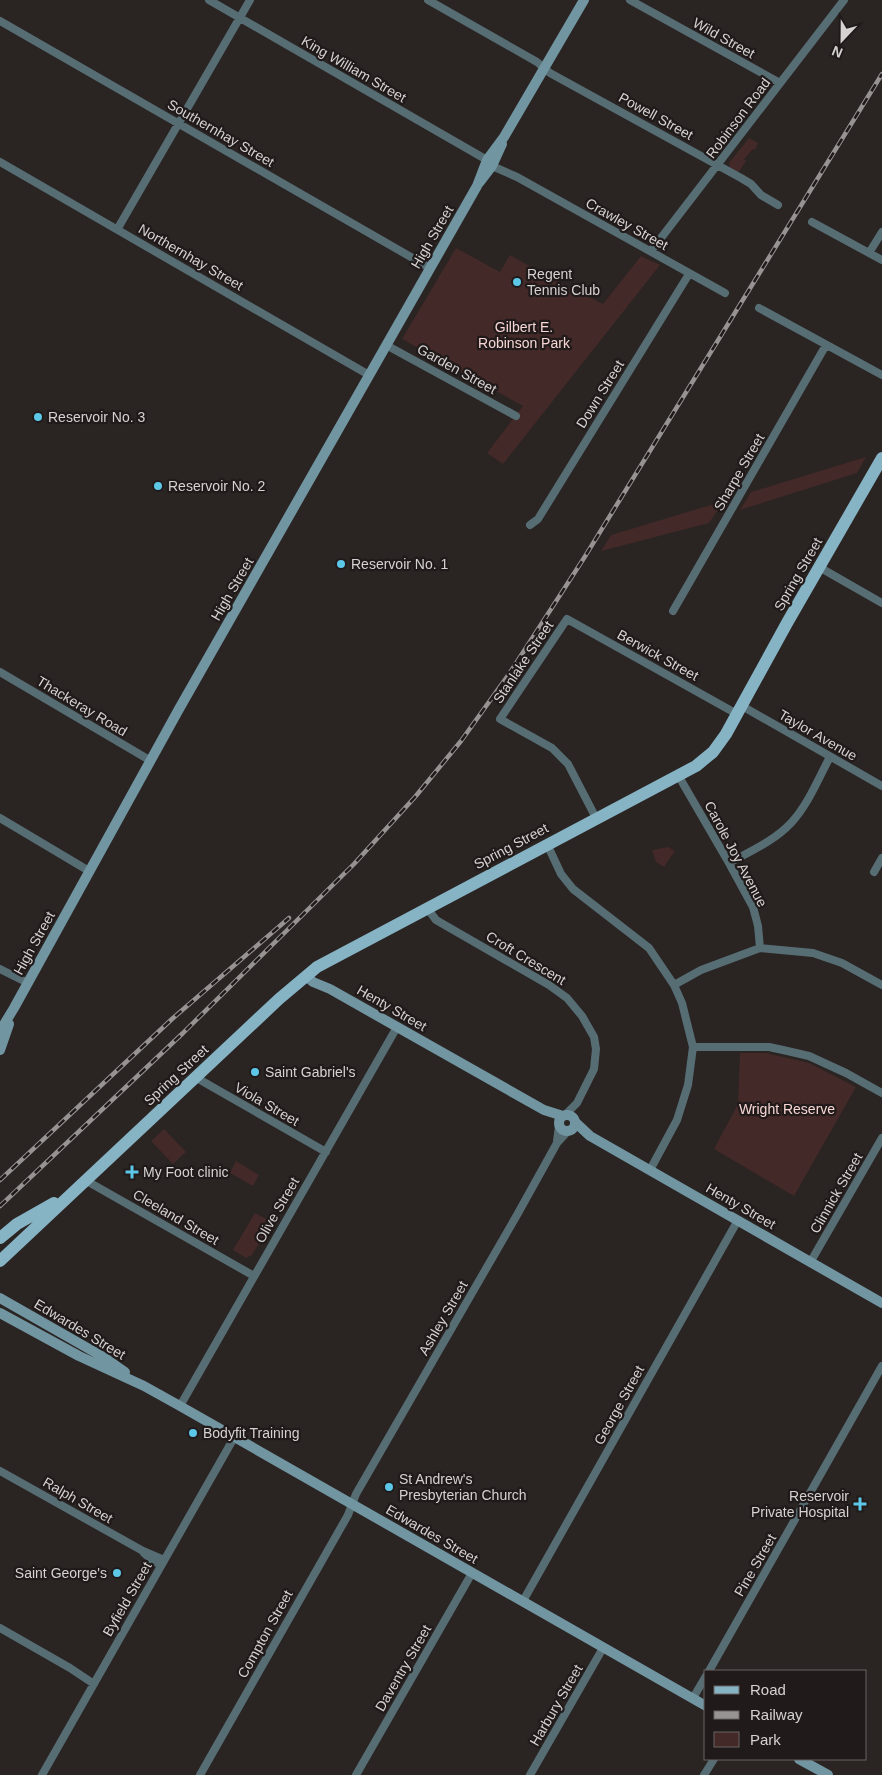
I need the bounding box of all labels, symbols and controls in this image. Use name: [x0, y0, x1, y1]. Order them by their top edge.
street label: Wild Street: [690, 14, 758, 62]
north arrow: [817, 15, 867, 65]
street label: King William Street: [299, 33, 409, 106]
text: N: [829, 43, 845, 61]
street label: Robinson Road: [703, 75, 773, 161]
street label: Powell Street: [616, 89, 696, 143]
street label: Southernhay Street: [165, 96, 277, 170]
street label: Crawley Street: [583, 195, 671, 253]
street label: High Street: [408, 203, 456, 271]
street label: Northernhay Street: [136, 220, 246, 294]
place label: Regent Tennis Club: [527, 266, 600, 298]
marker: Regent Tennis Club: [511, 276, 523, 288]
park label: Gilbert E. Robinson Park: [478, 319, 571, 351]
street label: Garden Street: [415, 341, 499, 397]
street label: Down Street: [573, 357, 627, 431]
place label: Reservoir No. 3: [48, 409, 145, 425]
marker: Reservoir No. 3: [32, 411, 44, 423]
street label: Sharpe Street: [710, 431, 768, 513]
place label: Reservoir No. 2: [168, 478, 265, 494]
marker: Reservoir No. 2: [152, 480, 164, 492]
street label: Spring Street: [771, 535, 825, 613]
street label: High Street: [208, 555, 256, 623]
place label: Reservoir No. 1: [351, 556, 448, 572]
marker: Reservoir No. 1: [335, 558, 347, 570]
street label: Stanlake Street: [490, 618, 556, 706]
street label: Berwick Street: [615, 626, 701, 684]
street label: Thackeray Road: [34, 673, 130, 739]
street label: Taylor Avenue: [776, 706, 860, 764]
street label: Carole Joy Avenue: [701, 798, 771, 910]
street label: Spring Street: [471, 820, 551, 872]
street label: High Street: [10, 908, 58, 978]
street label: Croft Crescent: [483, 928, 569, 988]
street label: Henty Street: [354, 982, 430, 1034]
street label: Spring Street: [141, 1041, 211, 1109]
place label: Saint Gabriel's: [265, 1064, 356, 1080]
marker: Saint Gabriel's: [249, 1066, 261, 1078]
street label: Viola Street: [232, 1079, 302, 1129]
park label: Wright Reserve: [739, 1101, 835, 1117]
street label: Clinnick Street: [807, 1150, 866, 1236]
place label: My Foot clinic: [143, 1164, 229, 1180]
marker: My Foot clinic: [125, 1165, 139, 1179]
street label: Olive Street: [252, 1174, 302, 1246]
street label: Henty Street: [703, 1180, 779, 1232]
street label: Cleeland Street: [130, 1186, 222, 1248]
street label: Ashley Street: [415, 1278, 471, 1358]
street label: Edwardes Street: [32, 1295, 129, 1363]
street label: George Street: [591, 1363, 647, 1447]
place label: Bodyfit Training: [203, 1425, 300, 1441]
marker: Bodyfit Training: [187, 1427, 199, 1439]
place label: St Andrew's Presbyterian Church: [399, 1471, 527, 1503]
street label: Ralph Street: [40, 1474, 116, 1526]
marker: St Andrew's Presbyterian Church: [383, 1481, 395, 1493]
place label: Reservoir Private Hospital: [751, 1488, 849, 1520]
marker: Reservoir Private Hospital: [853, 1497, 867, 1511]
street label: Edwardes Street: [383, 1501, 481, 1567]
street label: Pine Street: [731, 1531, 779, 1599]
street label: Byfield Street: [99, 1559, 155, 1639]
place label: Saint George's: [15, 1565, 107, 1581]
marker: Saint George's: [111, 1567, 123, 1579]
street label: Compton Street: [234, 1587, 296, 1681]
street label: Daventry Street: [372, 1622, 434, 1714]
street label: Harbury Street: [526, 1661, 586, 1748]
legend: [704, 1670, 867, 1760]
text: Road: [750, 1681, 786, 1698]
text: Railway: [750, 1706, 803, 1723]
text: Park: [750, 1731, 781, 1748]

